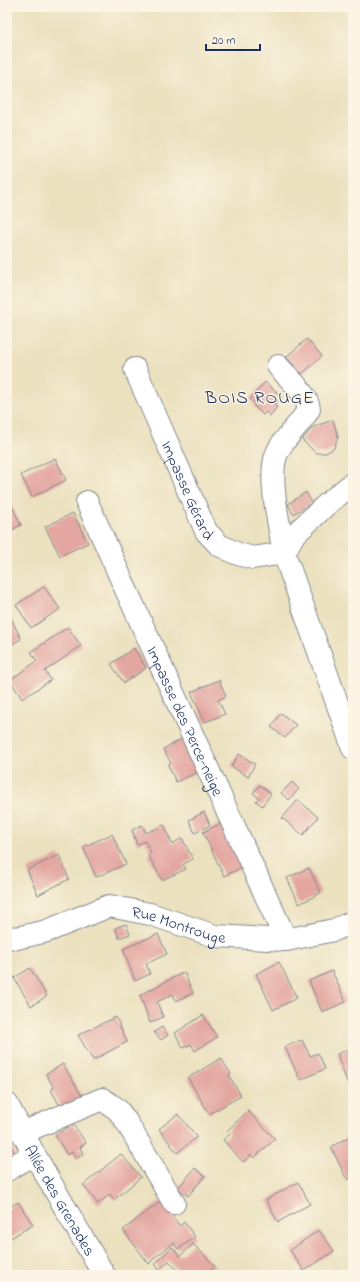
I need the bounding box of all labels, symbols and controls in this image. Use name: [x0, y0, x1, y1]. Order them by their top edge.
scale bar: [206, 26, 260, 52]
text: 20 m: [212, 32, 235, 50]
district label: BOIS ROUGE: [204, 386, 315, 412]
street label: Impasse Gérard: [154, 437, 219, 546]
street label: Impasse des Perce-neige: [139, 643, 229, 801]
street label: Rue Montrouge: [130, 901, 227, 951]
street label: Allée des Grenades: [17, 1141, 101, 1261]

